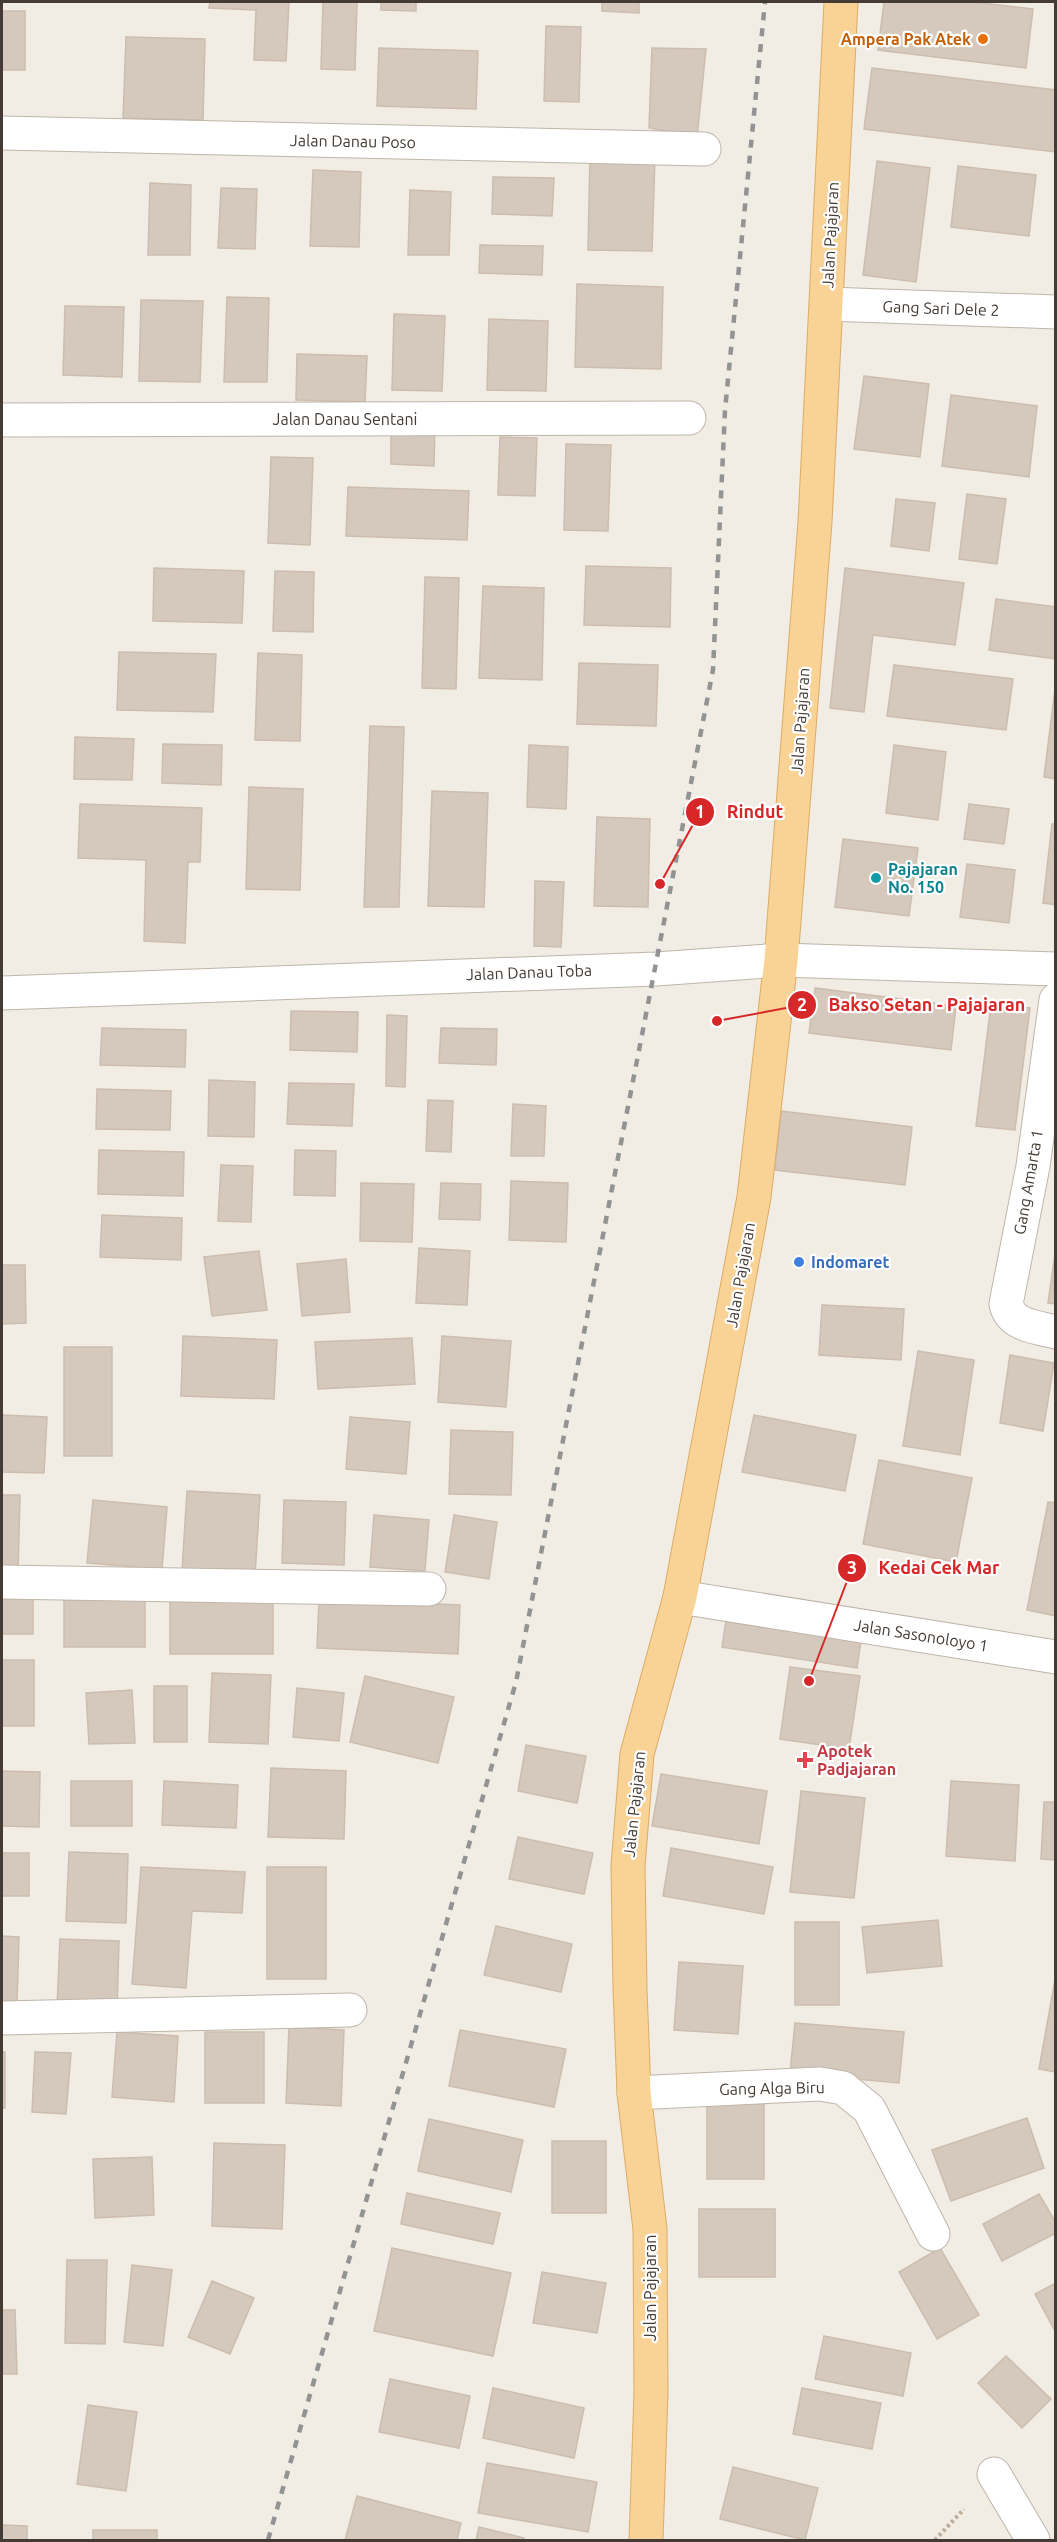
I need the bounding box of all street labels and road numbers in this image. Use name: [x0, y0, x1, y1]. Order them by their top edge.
street label: Jalan Danau Poso: [290, 131, 416, 151]
street label: Jalan Pajajaran: [818, 181, 842, 289]
street label: Gang Sari Dele 2: [882, 297, 1000, 319]
street label: Jalan Danau Sentani: [273, 410, 417, 428]
street label: Jalan Pajajaran: [787, 667, 813, 775]
street label: Jalan Danau Toba: [466, 961, 592, 983]
street label: Gang Amarta 1: [1010, 1128, 1046, 1236]
street label: Jalan Pajajaran: [722, 1221, 758, 1329]
street label: Jalan Sasonoloyo 1: [852, 1615, 990, 1655]
street label: Jalan Pajajaran: [619, 1750, 649, 1858]
street label: Gang Alga Biru: [719, 2078, 825, 2098]
street label: Jalan Pajajaran: [641, 2235, 659, 2341]

